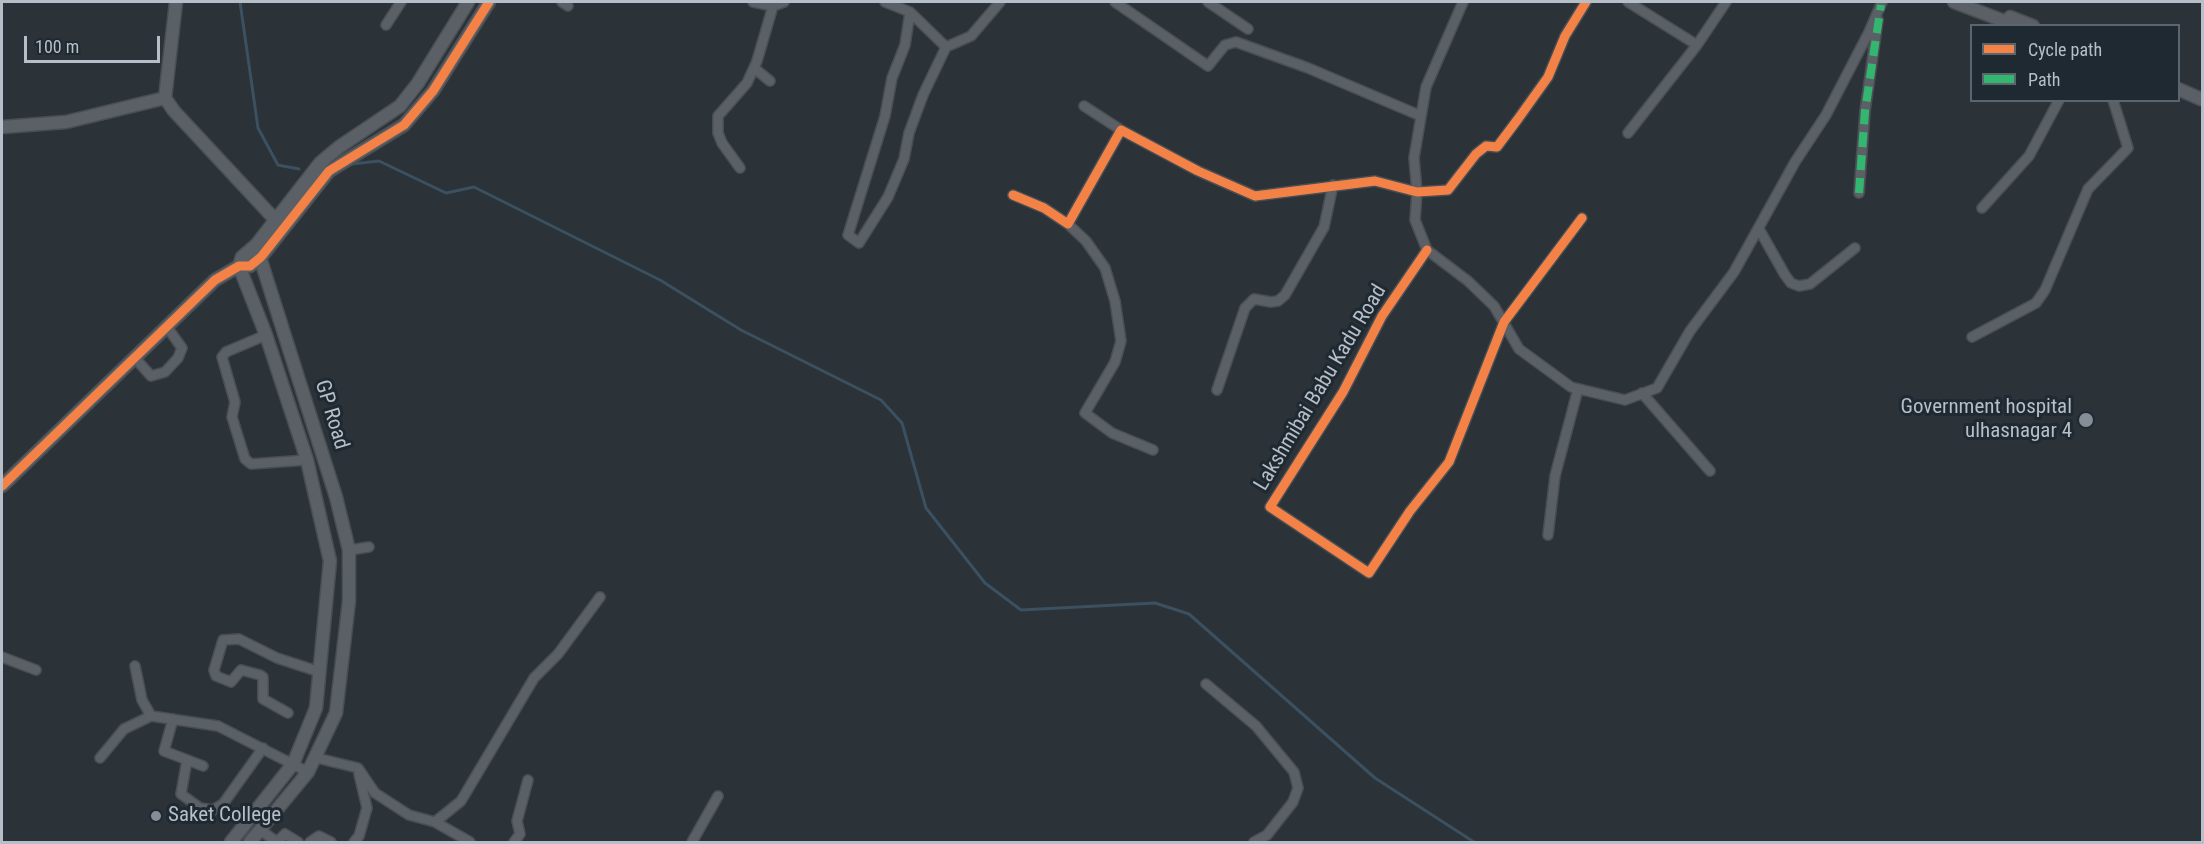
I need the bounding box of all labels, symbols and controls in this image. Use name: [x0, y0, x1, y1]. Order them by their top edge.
scale bar: [27, 24, 164, 62]
legend: [1970, 24, 2180, 102]
text: 100 m: [35, 36, 79, 57]
text: Cycle path: [2028, 39, 2102, 60]
text: Path: [2028, 69, 2061, 90]
street label: Lakshmibai Babu Kadu Road: [1249, 280, 1393, 496]
street label: GP Road: [309, 377, 353, 453]
place label: Government hospital ulhasnagar 4: [1901, 395, 2072, 445]
marker: Government hospital ulhasnagar 4: [2077, 411, 2095, 429]
place label: Saket College: [168, 803, 281, 829]
marker: Saket College: [149, 809, 163, 823]

